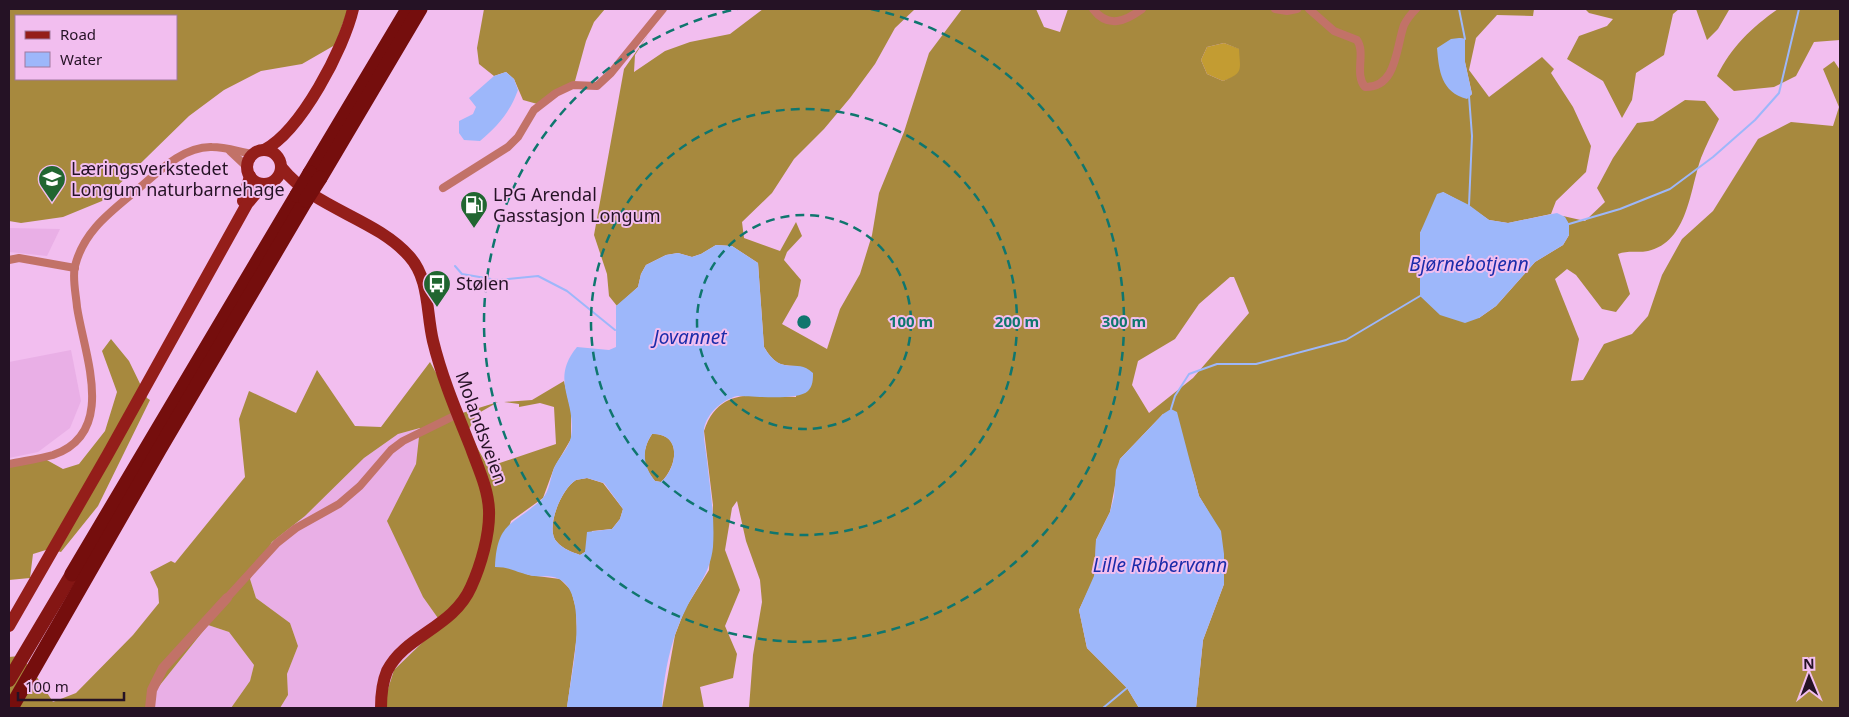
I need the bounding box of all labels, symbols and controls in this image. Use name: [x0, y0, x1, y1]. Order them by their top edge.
legend: [15, 15, 178, 80]
text: Road: [60, 24, 96, 44]
text: Water: [60, 49, 102, 69]
place label: Læringsverkstedet Longum naturbarnehage: [71, 156, 285, 201]
school or university icon: Læringsverkstedet Longum naturbarnehage: [37, 164, 67, 203]
place label: LPG Arendal Gasstasjon Longum: [493, 182, 660, 227]
fuel station icon: LPG Arendal Gasstasjon Longum: [459, 190, 489, 229]
water label: Bjørnebotjenn: [1409, 251, 1529, 277]
bus stop icon: Stølen: [422, 269, 452, 308]
place label: Stølen: [456, 271, 509, 295]
text: 100 m: [889, 311, 933, 331]
text: 200 m: [995, 311, 1039, 331]
text: 300 m: [1102, 311, 1146, 331]
centre of rings: [795, 313, 813, 331]
water label: Jovannet: [651, 324, 727, 350]
street label: Molandsveien: [450, 368, 513, 487]
water label: Lille Ribbervann: [1093, 552, 1227, 578]
north arrow: [1784, 652, 1834, 702]
text: N: [1803, 654, 1815, 673]
scale bar: [18, 670, 124, 702]
text: 100 m: [25, 676, 69, 696]

